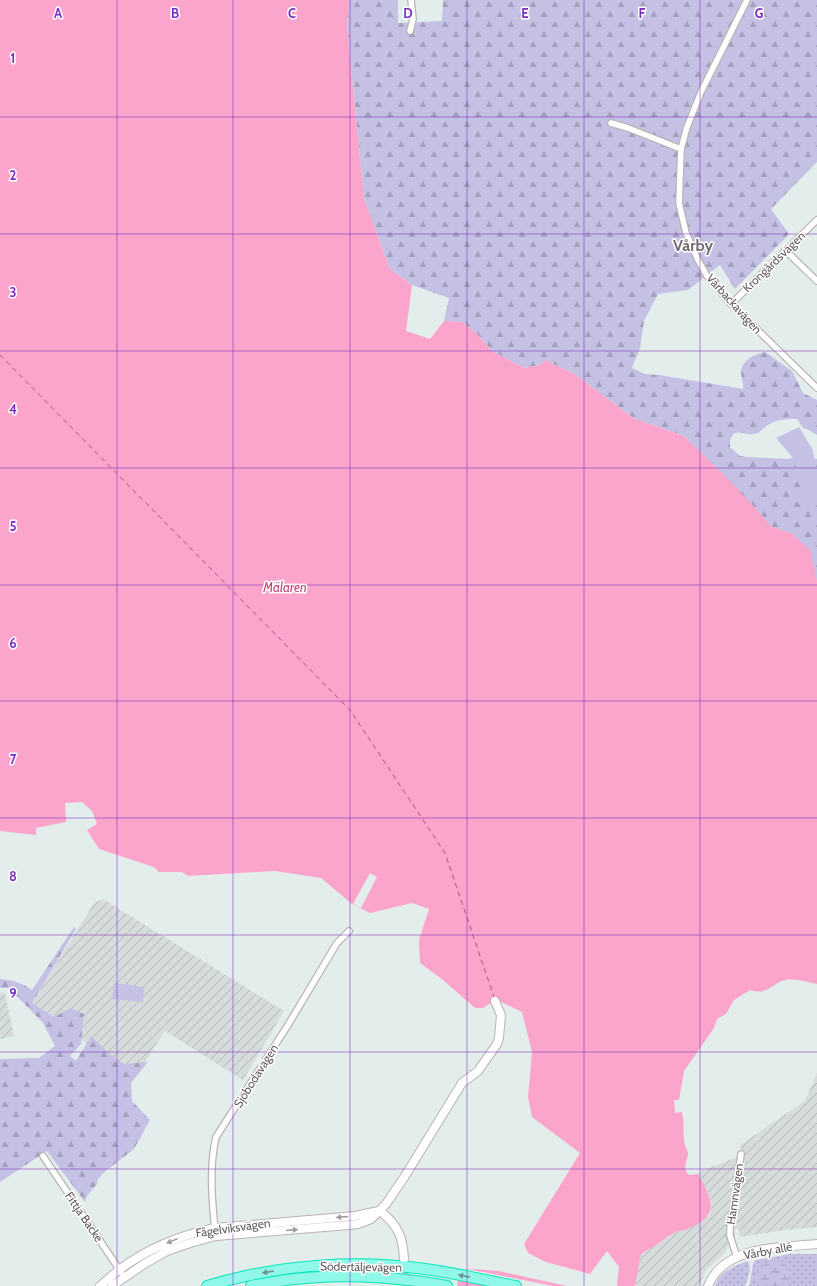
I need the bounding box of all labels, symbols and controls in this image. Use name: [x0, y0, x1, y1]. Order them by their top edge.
text: A: [54, 5, 63, 21]
text: B: [171, 5, 179, 21]
text: C: [288, 5, 296, 21]
text: D: [403, 5, 413, 21]
text: E: [521, 5, 529, 21]
text: F: [639, 5, 646, 21]
text: G: [755, 5, 764, 21]
text: 1: [11, 50, 15, 66]
text: 2: [10, 167, 17, 183]
street label: Krongårdsvägen: [739, 228, 808, 295]
district label: Vårby: [673, 236, 713, 255]
street label: Vårbackavägen: [704, 271, 765, 337]
text: 3: [9, 284, 17, 300]
text: 4: [9, 401, 17, 417]
text: 5: [10, 518, 17, 534]
water label: Mälaren: [262, 579, 307, 595]
text: 6: [9, 635, 17, 651]
text: 7: [10, 751, 17, 767]
text: 8: [9, 868, 17, 884]
text: 9: [9, 985, 17, 1001]
street label: Sjöbodavägen: [230, 1041, 281, 1110]
street label: Hamnvägen: [723, 1162, 746, 1225]
street label: Fittja Backe: [62, 1189, 107, 1245]
one-way arrow: [336, 1214, 348, 1221]
street label: Fågelviksvägen: [195, 1215, 272, 1240]
one-way arrow: [286, 1227, 298, 1234]
one-way arrow: [166, 1238, 178, 1244]
street label: Vårby allé: [742, 1238, 793, 1263]
street label: Södertäljevägen: [320, 1258, 402, 1275]
one-way arrow: [262, 1269, 274, 1275]
one-way arrow: [458, 1273, 470, 1279]

